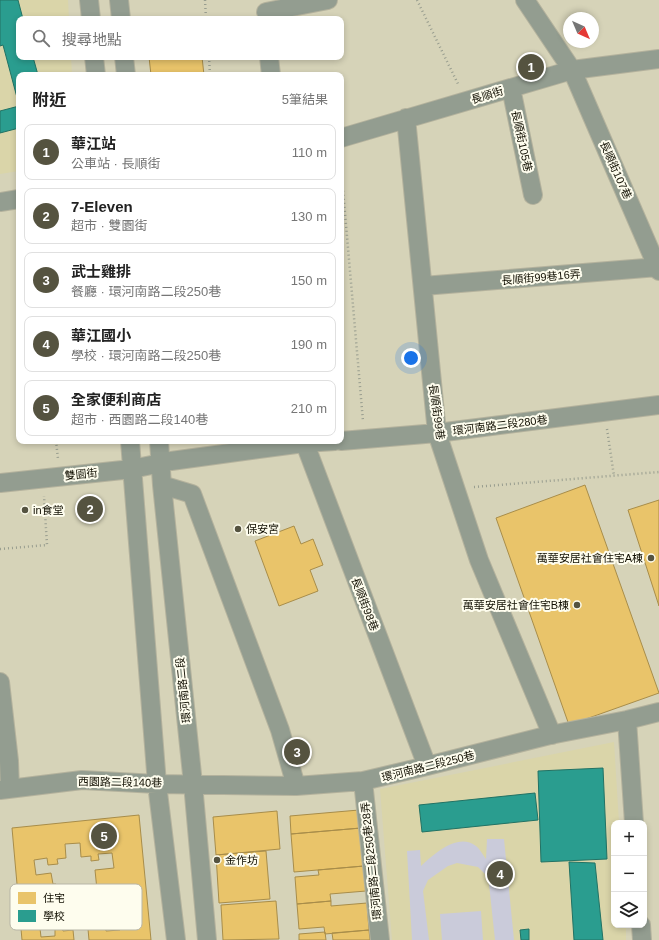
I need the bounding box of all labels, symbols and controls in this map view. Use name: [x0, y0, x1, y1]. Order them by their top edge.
north arrow: [563, 12, 599, 48]
search box: [16, 16, 344, 60]
icon: search: [30, 27, 52, 49]
text: 搜尋地點: [62, 31, 122, 48]
pin: 1: [518, 52, 544, 82]
street label: 長順街: [469, 84, 505, 106]
text: 附近: [32, 91, 66, 110]
text: 5筆結果: [282, 92, 328, 107]
street label: 長順街105巷: [510, 109, 534, 173]
text: 華江站: [71, 135, 116, 152]
street label: 長順街107巷: [598, 139, 634, 201]
text: 1: [42, 145, 50, 160]
text: 110 m: [292, 145, 327, 160]
text: 公車站 · 長順街: [71, 156, 161, 171]
text: 7-Eleven: [71, 198, 133, 215]
text: 2: [42, 209, 50, 224]
text: 130 m: [291, 209, 327, 224]
text: 超市 · 雙園街: [71, 218, 148, 233]
text: 武士雞排: [71, 263, 131, 280]
street label: 長順街99巷16弄: [501, 268, 581, 286]
text: 3: [42, 273, 50, 288]
text: 150 m: [291, 273, 327, 288]
text: 餐廳 · 環河南路二段250巷: [71, 284, 221, 299]
text: 華江國小: [71, 327, 131, 344]
text: 4: [42, 337, 50, 352]
text: 190 m: [291, 337, 327, 352]
text: 學校 · 環河南路二段250巷: [71, 348, 221, 363]
your location: [401, 348, 421, 368]
street label: 長順街99巷: [427, 383, 447, 441]
text: 全家便利商店: [71, 391, 161, 408]
text: 5: [42, 401, 50, 416]
text: 210 m: [291, 401, 327, 416]
text: 超市 · 西園路二段140巷: [71, 412, 208, 427]
street label: 環河南路二段280巷: [452, 413, 548, 437]
street label: 雙園街: [64, 466, 98, 482]
pin: 2: [77, 494, 103, 524]
place label: in食堂: [33, 504, 64, 516]
marker: in食堂: [20, 505, 30, 515]
place label: 保安宮: [246, 523, 279, 535]
marker: 保安宮: [233, 524, 243, 534]
place label: 萬華安居社會住宅A棟: [537, 552, 643, 564]
marker: 萬華安居社會住宅A棟: [646, 553, 656, 563]
street label: 長順街98巷: [349, 576, 381, 632]
place label: 萬華安居社會住宅B棟: [463, 599, 569, 611]
marker: 萬華安居社會住宅B棟: [572, 600, 582, 610]
street label: 環河南路二段: [174, 657, 192, 723]
pin: 3: [284, 737, 310, 767]
street label: 環河南路二段250巷: [380, 749, 476, 783]
street label: 西園路二段140巷: [78, 775, 162, 789]
street label: 環河南路二段250巷28弄: [359, 801, 383, 921]
map controls: [611, 820, 647, 928]
button: +: [611, 820, 647, 856]
pin: 5: [91, 821, 117, 851]
place label: 金作坊: [225, 854, 258, 866]
marker: 金作坊: [212, 855, 222, 865]
button: −: [611, 856, 647, 892]
pin: 4: [487, 859, 513, 889]
legend: [10, 884, 142, 930]
text: 住宅: [43, 892, 65, 904]
button: layers: [611, 892, 647, 928]
text: 學校: [43, 910, 65, 922]

